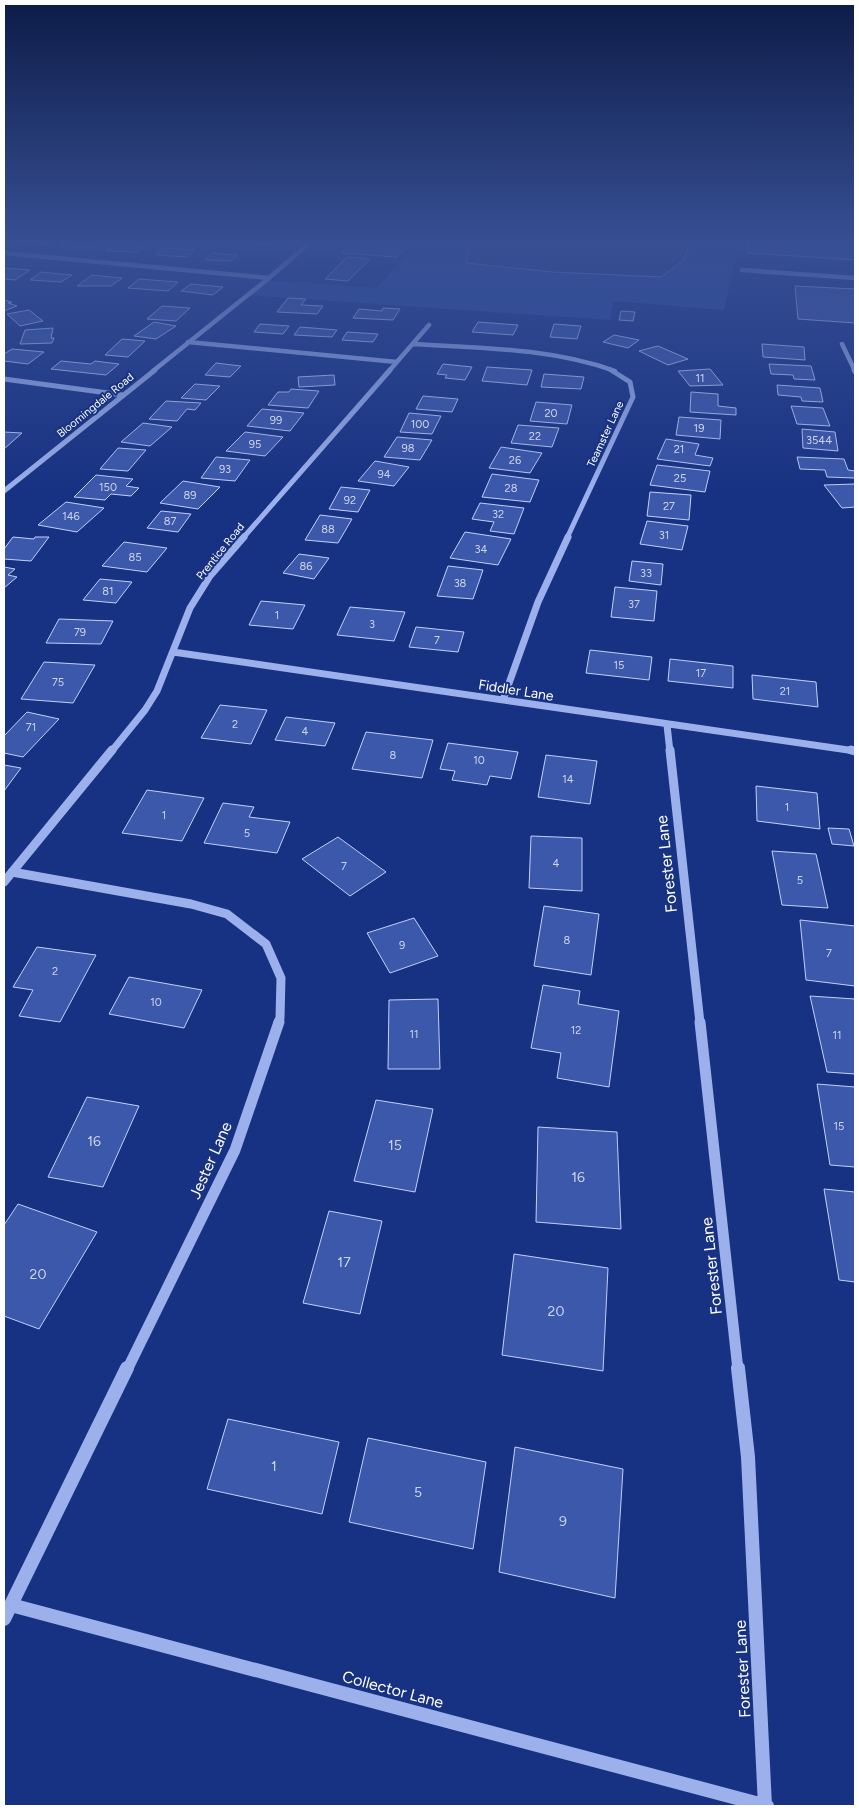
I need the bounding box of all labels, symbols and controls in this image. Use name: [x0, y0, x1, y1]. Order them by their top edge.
street label: Bloomingdale Road: [54, 370, 136, 440]
house number: 11: [695, 372, 705, 385]
street label: Teamster Lane: [584, 399, 626, 469]
house number: 20: [544, 407, 558, 420]
house number: 99: [270, 414, 282, 427]
house number: 100: [411, 418, 429, 431]
house number: 19: [694, 422, 704, 435]
house number: 22: [529, 430, 541, 443]
house number: 3544: [806, 434, 832, 447]
house number: 95: [249, 438, 261, 451]
house number: 98: [402, 442, 415, 455]
house number: 21: [674, 443, 684, 456]
house number: 26: [509, 454, 521, 467]
house number: 93: [219, 463, 231, 476]
house number: 94: [377, 468, 391, 481]
house number: 25: [674, 472, 686, 485]
house number: 150: [99, 481, 117, 494]
house number: 28: [505, 482, 518, 495]
house number: 89: [184, 489, 196, 502]
house number: 92: [344, 494, 356, 507]
house number: 27: [663, 500, 675, 513]
house number: 32: [492, 508, 504, 521]
house number: 146: [62, 510, 80, 523]
house number: 87: [164, 515, 176, 528]
street label: Prentice Road: [194, 520, 247, 582]
house number: 88: [321, 523, 335, 536]
house number: 31: [659, 529, 669, 542]
house number: 34: [475, 543, 488, 556]
house number: 85: [128, 551, 142, 564]
house number: 86: [300, 560, 312, 573]
house number: 33: [640, 567, 652, 580]
house number: 38: [454, 577, 467, 590]
house number: 81: [102, 585, 114, 598]
house number: 37: [628, 598, 640, 611]
house number: 1: [275, 609, 279, 622]
house number: 3: [369, 618, 375, 631]
house number: 79: [74, 626, 86, 639]
house number: 7: [434, 634, 440, 647]
house number: 15: [614, 659, 624, 672]
house number: 17: [696, 667, 706, 680]
house number: 75: [52, 676, 64, 689]
street label: Fiddler Lane: [477, 676, 555, 705]
house number: 21: [780, 685, 790, 698]
house number: 2: [232, 718, 238, 731]
house number: 71: [26, 721, 36, 734]
house number: 4: [302, 725, 309, 738]
house number: 8: [390, 749, 397, 762]
house number: 10: [473, 754, 485, 767]
house number: 14: [562, 773, 574, 786]
house number: 1: [785, 801, 789, 814]
house number: 1: [162, 809, 166, 822]
street label: Forester Lane: [652, 814, 681, 914]
house number: 5: [244, 827, 250, 840]
house number: 4: [553, 857, 560, 870]
house number: 7: [341, 860, 347, 873]
house number: 5: [797, 874, 803, 887]
house number: 8: [564, 934, 571, 947]
house number: 9: [399, 939, 405, 952]
house number: 7: [826, 947, 832, 960]
house number: 2: [52, 965, 58, 978]
house number: 10: [150, 996, 162, 1009]
house number: 12: [571, 1024, 581, 1037]
house number: 11: [409, 1028, 419, 1041]
house number: 11: [832, 1029, 842, 1042]
street label: Jester Lane: [185, 1118, 236, 1202]
house number: 15: [834, 1120, 844, 1133]
house number: 16: [87, 1133, 101, 1150]
house number: 15: [388, 1137, 402, 1154]
house number: 16: [571, 1169, 585, 1186]
street label: Forester Lane: [697, 1216, 726, 1316]
house number: 17: [337, 1254, 351, 1271]
house number: 20: [30, 1266, 46, 1283]
house number: 20: [548, 1303, 564, 1320]
house number: 1: [271, 1458, 277, 1475]
house number: 5: [414, 1484, 422, 1501]
house number: 9: [559, 1513, 567, 1530]
street label: Forester Lane: [730, 1619, 755, 1718]
street label: Collector Lane: [340, 1667, 446, 1712]

